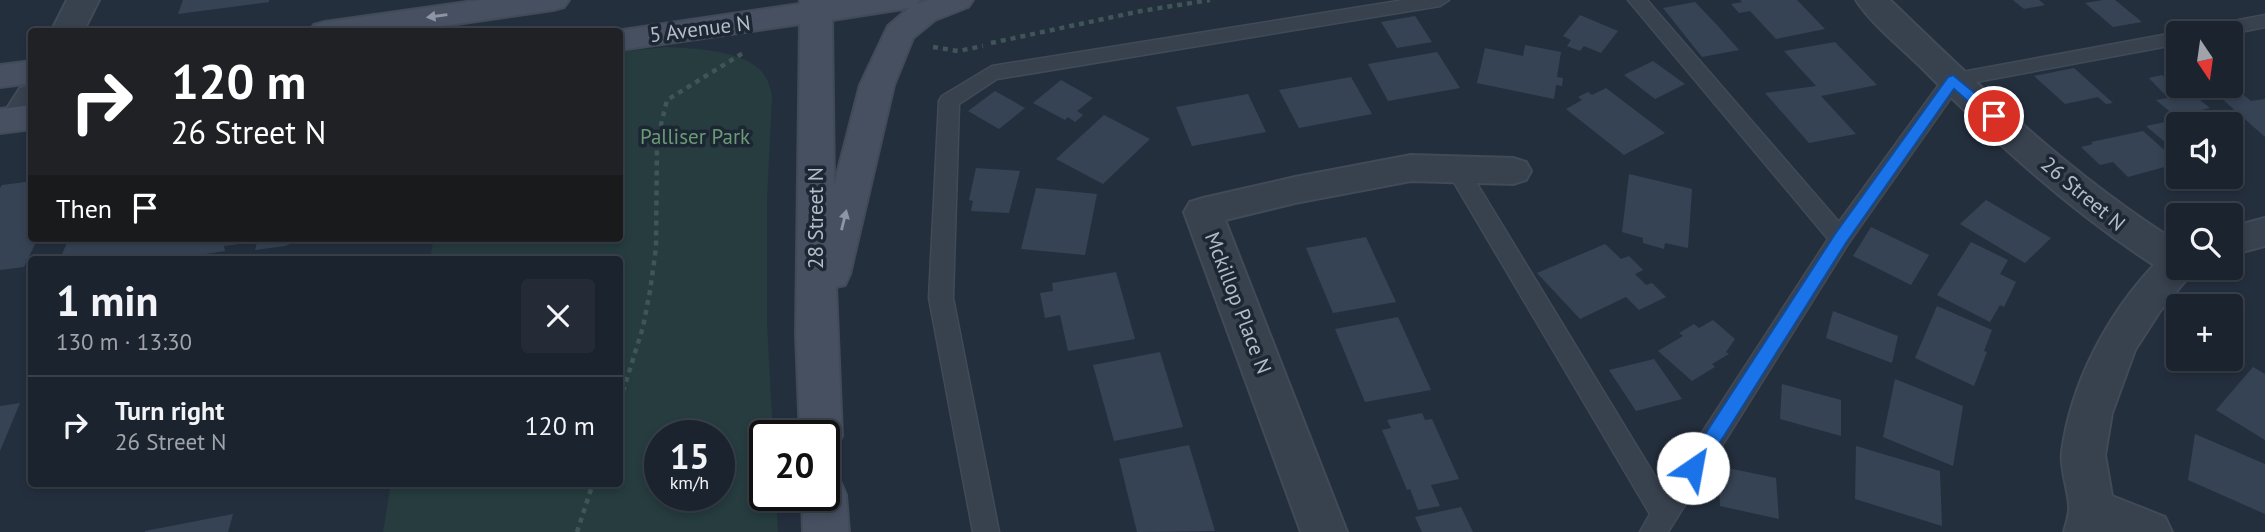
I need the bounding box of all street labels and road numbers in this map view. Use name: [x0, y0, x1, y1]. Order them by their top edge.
street label: 5 Avenue N: [648, 9, 752, 48]
street label: 26 Street N: [2036, 151, 2131, 237]
street label: 28 Street N: [802, 167, 829, 269]
street label: Mckillop Place N: [1199, 228, 1278, 378]

